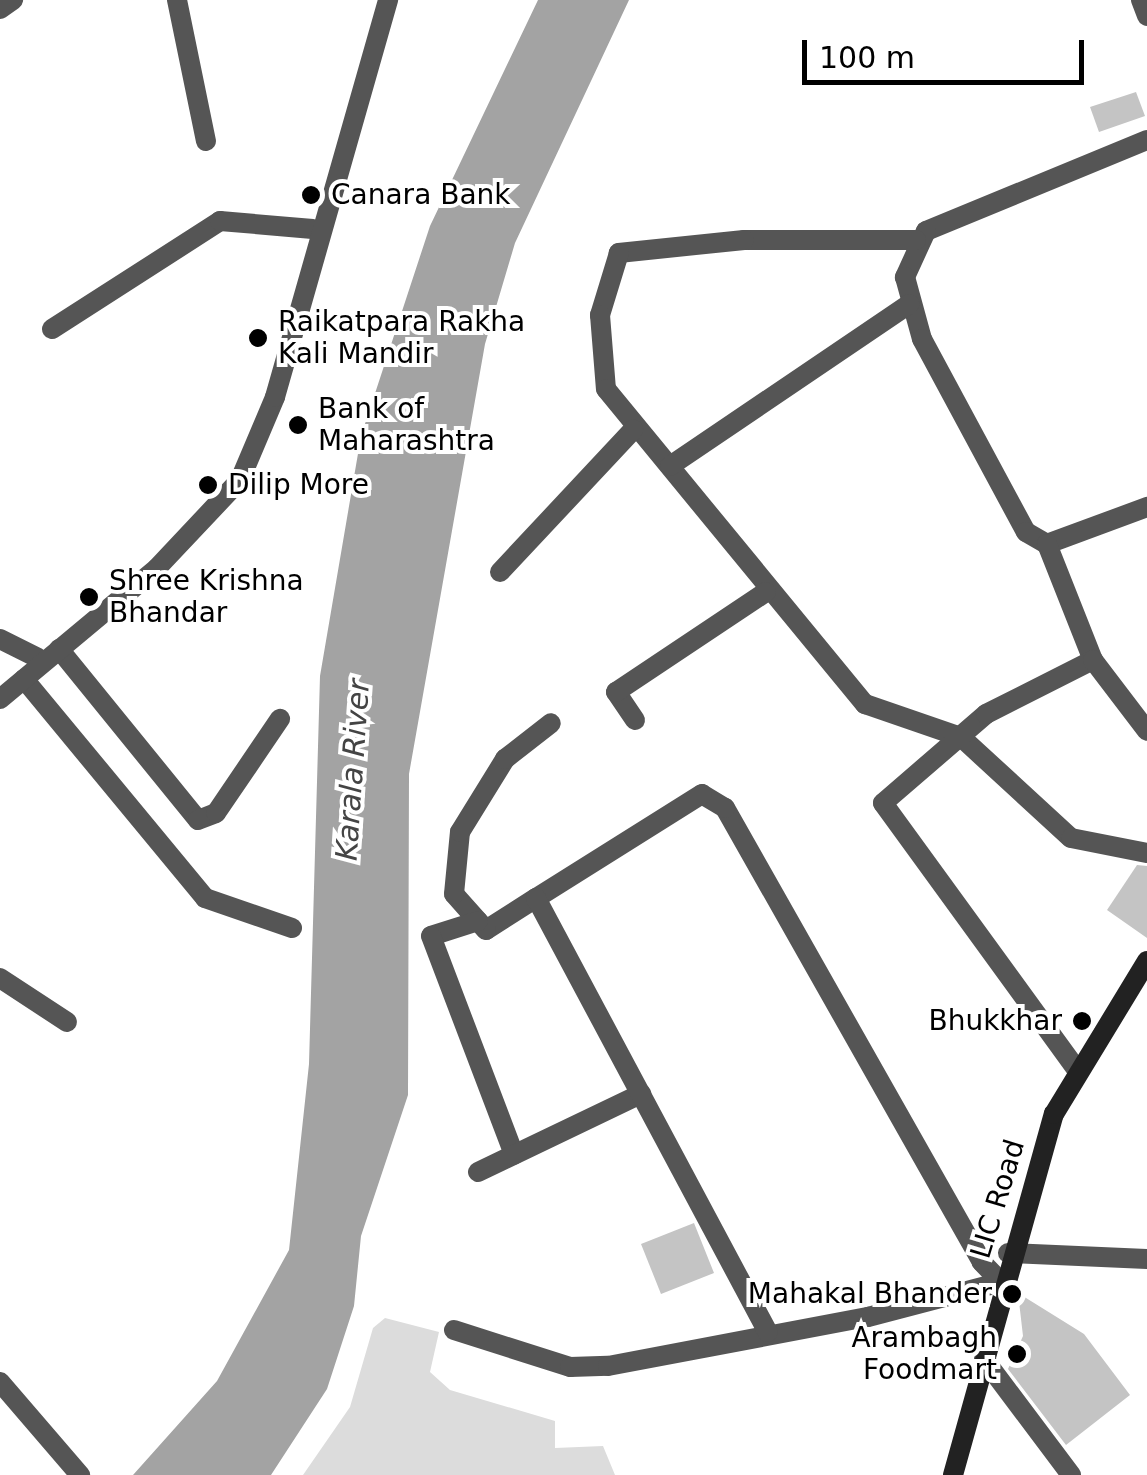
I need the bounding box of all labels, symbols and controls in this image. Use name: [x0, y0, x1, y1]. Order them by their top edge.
scale bar: [807, 20, 1090, 82]
text: 100 m: [819, 40, 915, 75]
place label: Canara Bank: [331, 178, 511, 212]
marker: Canara Bank: [300, 184, 322, 206]
place label: Raikatpara Rakha Kali Mandir: [278, 305, 525, 371]
marker: Raikatpara Rakha Kali Mandir: [247, 327, 269, 349]
place label: Bank of Maharashtra: [318, 392, 495, 458]
marker: Bank of Maharashtra: [287, 414, 309, 436]
place label: Dilip More: [228, 468, 369, 502]
marker: Dilip More: [197, 474, 219, 496]
place label: Shree Krishna Bhandar: [109, 564, 304, 630]
marker: Shree Krishna Bhandar: [78, 586, 100, 608]
water label: Karala River: [329, 678, 377, 862]
place label: Bhukkhar: [928, 1004, 1062, 1038]
marker: Bhukkhar: [1071, 1010, 1093, 1032]
street label: LIC Road: [964, 1135, 1032, 1263]
place label: Mahakal Bhander: [748, 1277, 992, 1311]
marker: Mahakal Bhander: [1001, 1283, 1023, 1305]
place label: Arambagh Foodmart: [851, 1321, 997, 1387]
marker: Arambagh Foodmart: [1006, 1343, 1028, 1365]

